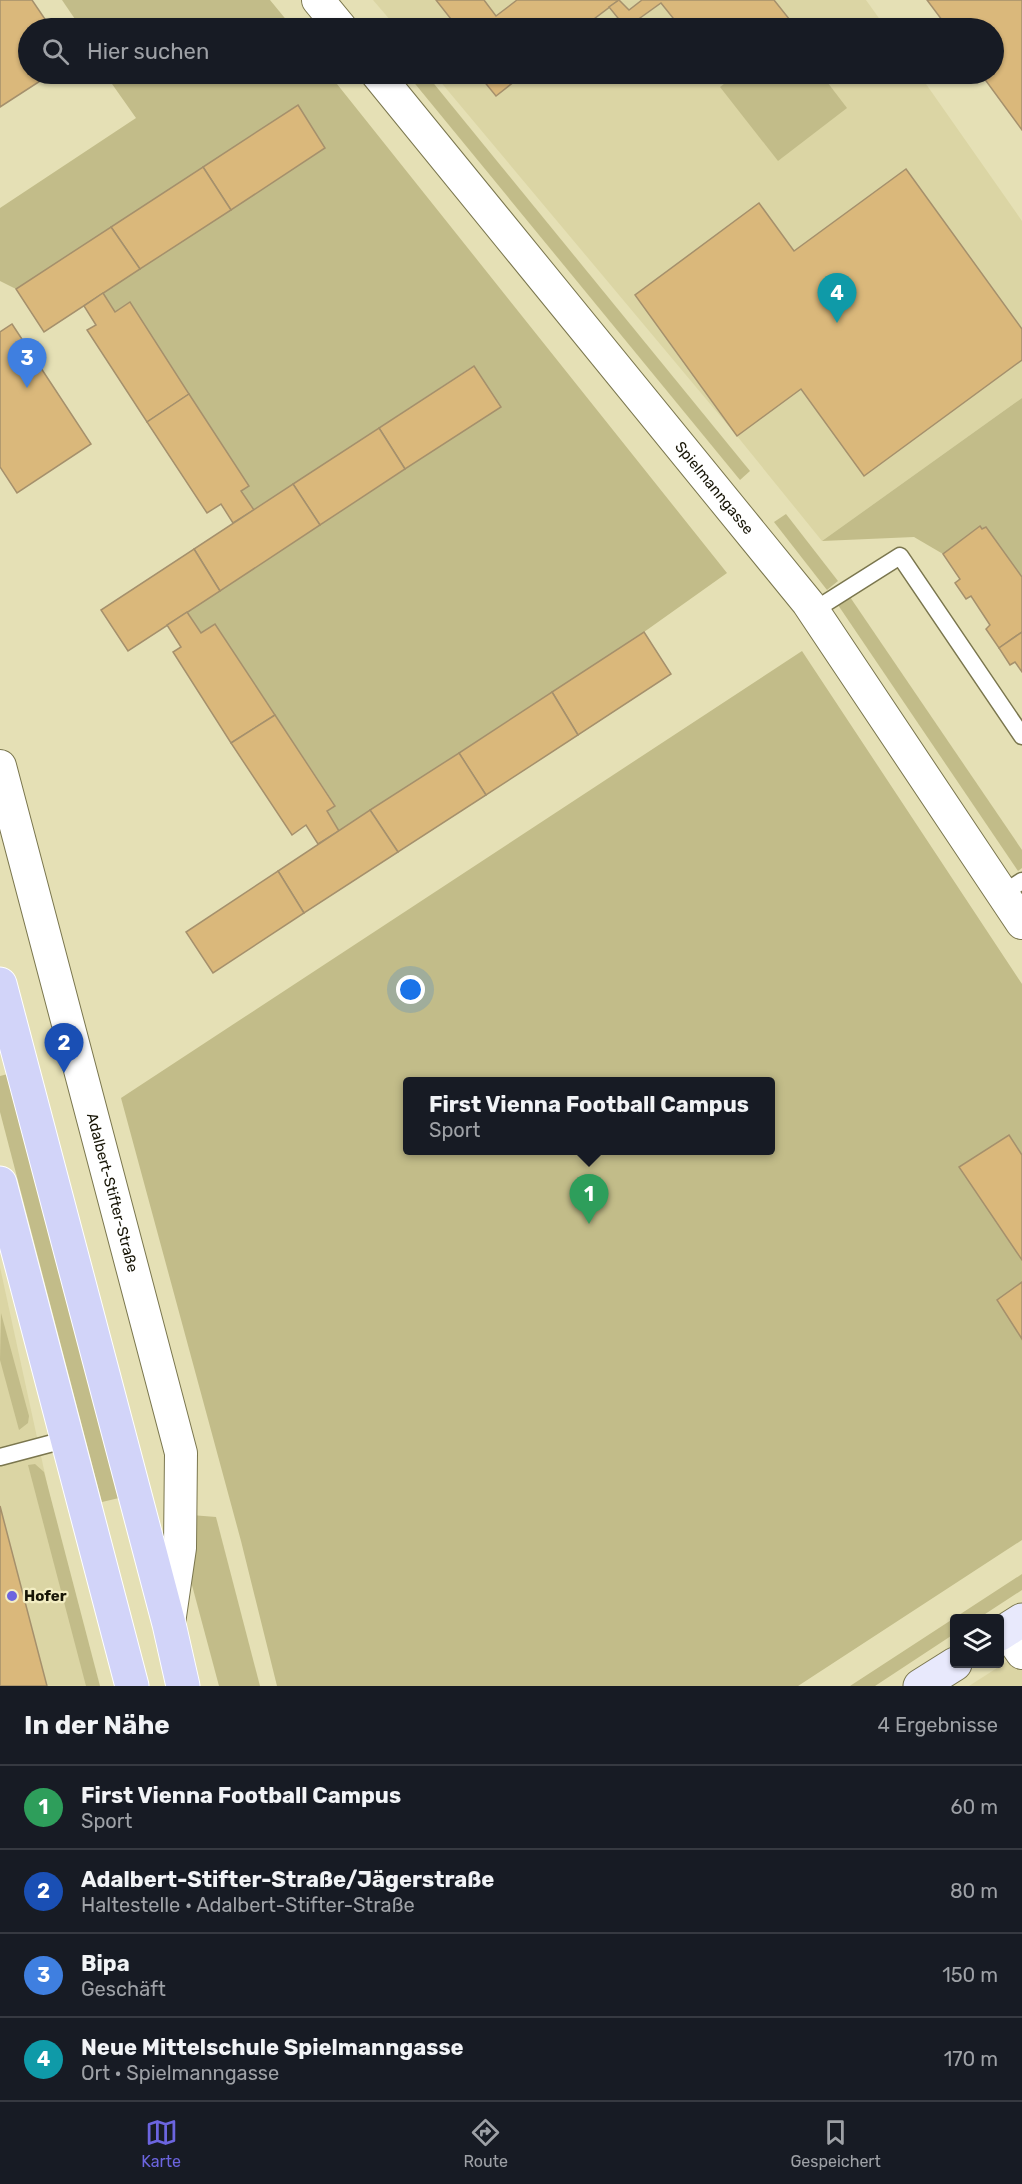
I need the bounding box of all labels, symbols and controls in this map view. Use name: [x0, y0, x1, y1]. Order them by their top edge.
search box: [18, 18, 1004, 84]
icon: search: [39, 35, 72, 68]
text: Hier suchen: [87, 38, 209, 65]
pin: 4: [818, 274, 856, 323]
pin: 3: [8, 338, 46, 388]
street label: Spielmanngasse: [671, 438, 758, 538]
your location: [396, 975, 425, 1004]
pin: 2: [44, 1024, 84, 1073]
popup: [403, 1077, 775, 1155]
text: First Vienna Football Campus: [429, 1091, 749, 1118]
street label: Adalbert-Stifter-Straße: [83, 1111, 142, 1274]
text: Sport: [429, 1118, 480, 1142]
pin: 1: [570, 1174, 608, 1224]
place label: Hofer: [24, 1587, 67, 1605]
marker: Hofer: [5, 1589, 19, 1603]
map controls: [950, 1614, 1004, 1668]
button: layers: [950, 1614, 1004, 1668]
text: In der Nähe: [24, 1710, 170, 1741]
text: 4 Ergebnisse: [878, 1713, 998, 1737]
text: First Vienna Football Campus: [81, 1782, 401, 1809]
text: 1: [39, 1795, 48, 1819]
text: 60 m: [951, 1795, 998, 1819]
text: Sport: [81, 1809, 132, 1833]
text: Adalbert-Stifter-Straße/Jägerstraße: [81, 1866, 494, 1893]
text: 2: [37, 1879, 50, 1903]
text: 80 m: [950, 1879, 998, 1903]
text: Haltestelle · Adalbert-Stifter-Straße: [81, 1893, 415, 1917]
text: Bipa: [81, 1950, 130, 1977]
text: 3: [37, 1963, 50, 1987]
text: 150 m: [942, 1963, 998, 1987]
text: Geschäft: [81, 1977, 166, 2001]
text: Neue Mittelschule Spielmanngasse: [81, 2034, 464, 2061]
text: 4: [37, 2047, 50, 2071]
text: 170 m: [944, 2047, 998, 2071]
text: Ort · Spielmanngasse: [81, 2061, 279, 2085]
tab: Karte: [141, 2116, 181, 2171]
tab: Route: [463, 2116, 508, 2171]
tab: Gespeichert: [790, 2116, 881, 2171]

